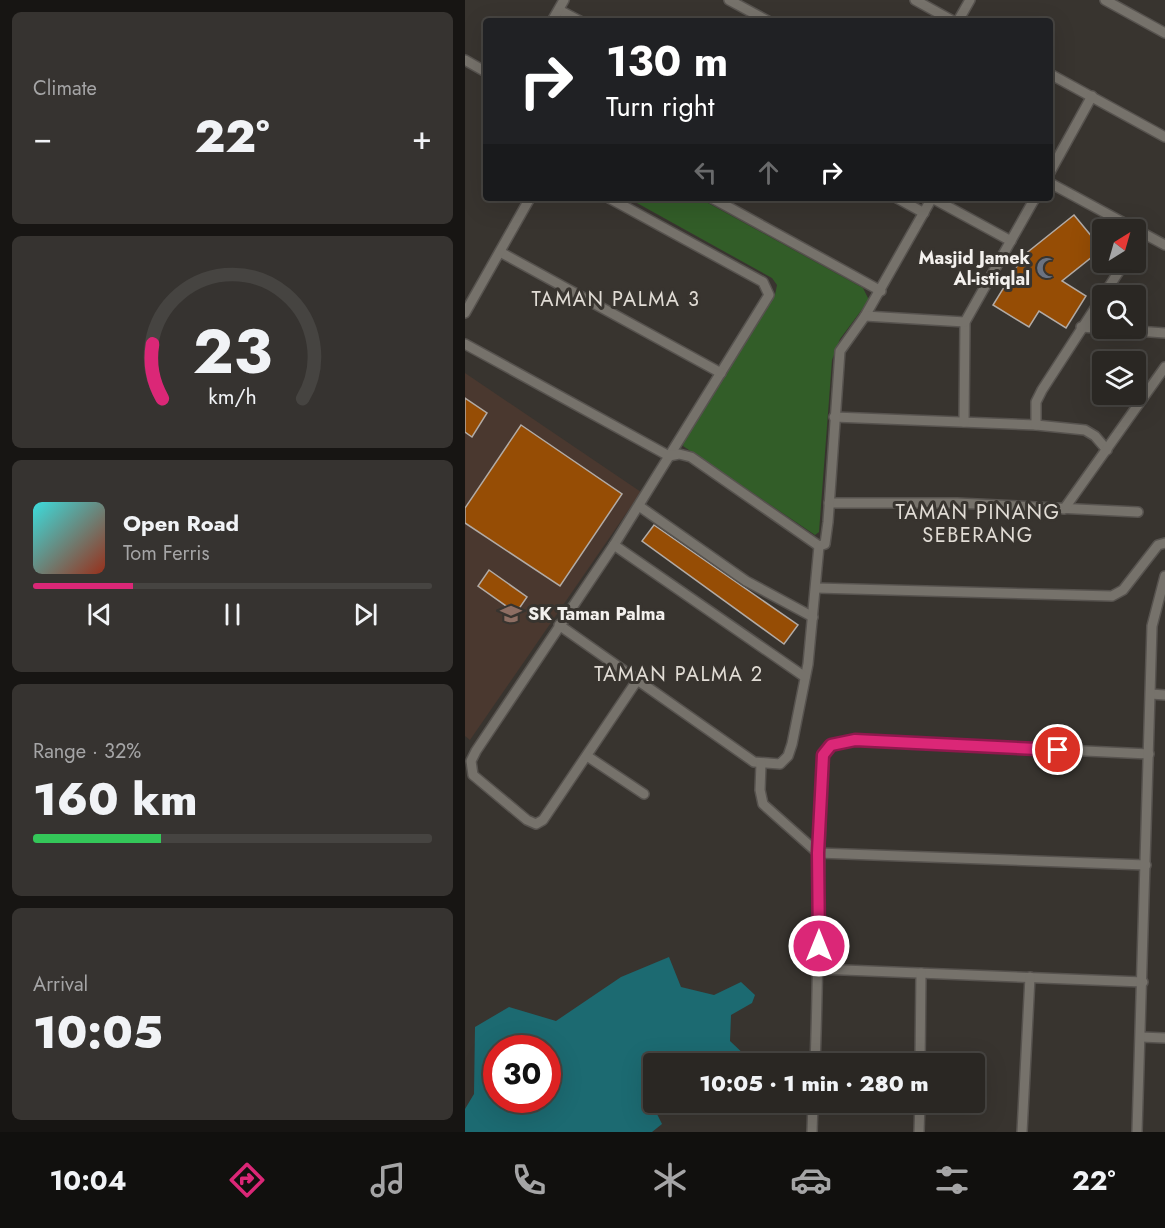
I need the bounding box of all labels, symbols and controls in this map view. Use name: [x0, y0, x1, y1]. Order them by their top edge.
text: 130 m: [606, 31, 728, 92]
icon: right: [507, 42, 585, 120]
text: Climate: [33, 74, 97, 103]
text: Turn right: [606, 87, 714, 126]
text: 22°: [195, 104, 270, 169]
text: −: [33, 114, 52, 161]
text: +: [412, 114, 432, 161]
icon: left: [689, 156, 722, 189]
icon: ahead: [752, 156, 785, 189]
icon: right: [815, 156, 848, 189]
north arrow: [1092, 219, 1146, 273]
map controls: [1092, 219, 1146, 405]
place label: Masjid Jamek Al-istiqlal: [919, 245, 1031, 292]
mosque icon: Masjid Jamek Al-istiqlal: [1035, 256, 1059, 280]
district label: TAMAN PALMA 3: [532, 285, 700, 314]
button: search: [1092, 285, 1146, 339]
text: 23: [193, 306, 272, 396]
button: layers: [1092, 351, 1146, 405]
text: km/h: [208, 381, 257, 412]
district label: TAMAN PINANG SEBERANG: [896, 498, 1060, 550]
text: Open Road: [123, 507, 239, 539]
text: Tom Ferris: [123, 539, 210, 568]
icon: previous: [83, 598, 116, 631]
icon: pause: [216, 598, 249, 631]
icon: next: [349, 598, 382, 631]
place label: SK Taman Palma: [528, 601, 665, 627]
school or university icon: SK Taman Palma: [499, 602, 523, 626]
district label: TAMAN PALMA 2: [594, 660, 764, 689]
pin: [1032, 724, 1083, 775]
icon: arrive: [1041, 733, 1074, 766]
text: Range · 32%: [33, 737, 141, 766]
text: 160 km: [33, 767, 197, 832]
position arrow: [787, 914, 851, 978]
text: Arrival: [33, 970, 88, 999]
text: 10:05: [33, 1000, 163, 1065]
speed limit sign: 30: [483, 1035, 561, 1113]
text: 10:05 · 1 min · 280 m: [699, 1067, 929, 1099]
icon: directions: [226, 1159, 268, 1201]
icon: music: [367, 1159, 409, 1201]
icon: phone: [508, 1159, 550, 1201]
icon: climate: [649, 1159, 691, 1201]
icon: car: [790, 1159, 832, 1201]
icon: filters: [931, 1159, 973, 1201]
text: 10:04: [50, 1161, 127, 1200]
text: 22°: [1072, 1161, 1115, 1200]

